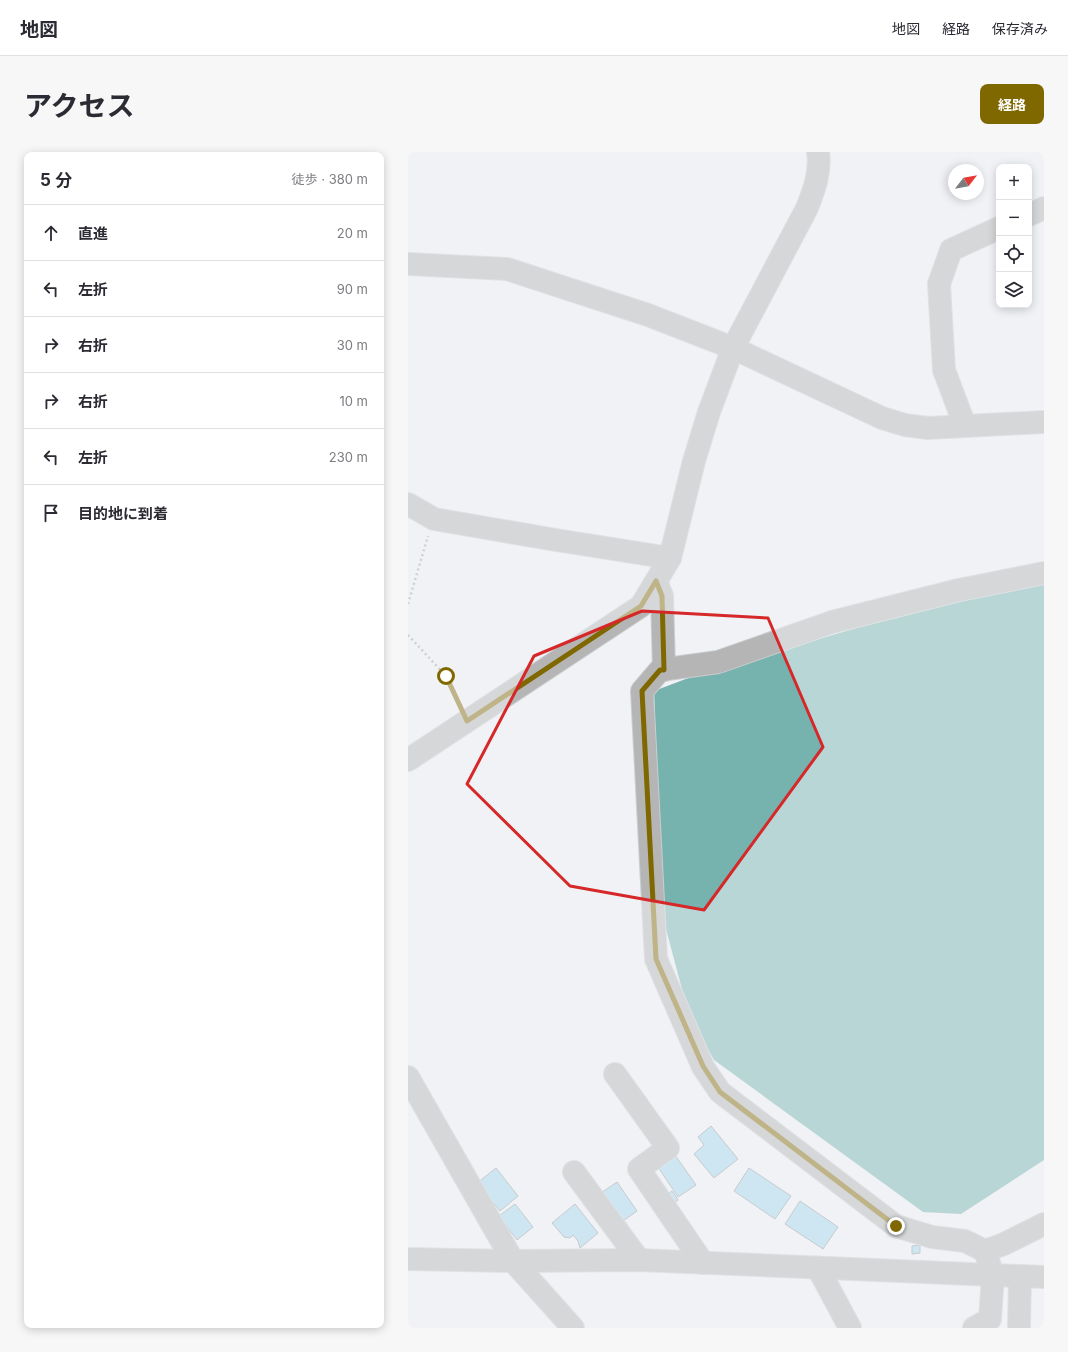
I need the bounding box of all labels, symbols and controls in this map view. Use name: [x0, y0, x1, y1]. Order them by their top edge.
text: 地図: [20, 18, 58, 41]
text: 地図: [892, 20, 920, 37]
text: 経路: [942, 20, 970, 37]
text: 保存済み: [992, 20, 1048, 37]
button: 経路: [980, 84, 1044, 124]
text: アクセス: [24, 89, 135, 123]
north arrow: [948, 164, 984, 200]
map controls: [996, 164, 1032, 308]
button: +: [996, 164, 1032, 200]
text: 5 分: [40, 170, 72, 190]
text: 徒歩 · 380 m: [292, 171, 368, 187]
button: −: [996, 200, 1032, 236]
icon: ahead: [40, 222, 62, 244]
text: 直進: [78, 224, 108, 243]
text: 20 m: [337, 225, 368, 241]
button: locate: [996, 236, 1032, 272]
button: layers: [996, 272, 1032, 308]
icon: left: [40, 278, 62, 300]
text: 左折: [78, 280, 108, 299]
text: 90 m: [337, 281, 368, 297]
icon: right: [40, 334, 62, 356]
text: 右折: [78, 336, 108, 355]
text: 30 m: [337, 337, 368, 353]
icon: right: [40, 390, 62, 412]
text: 右折: [78, 392, 108, 411]
text: 10 m: [339, 393, 368, 409]
icon: left: [40, 446, 62, 468]
text: 左折: [78, 448, 108, 467]
text: 230 m: [329, 449, 368, 465]
icon: arrive: [40, 502, 62, 524]
text: 目的地に到着: [78, 504, 168, 523]
route start: [437, 667, 455, 685]
route end: [887, 1217, 905, 1235]

